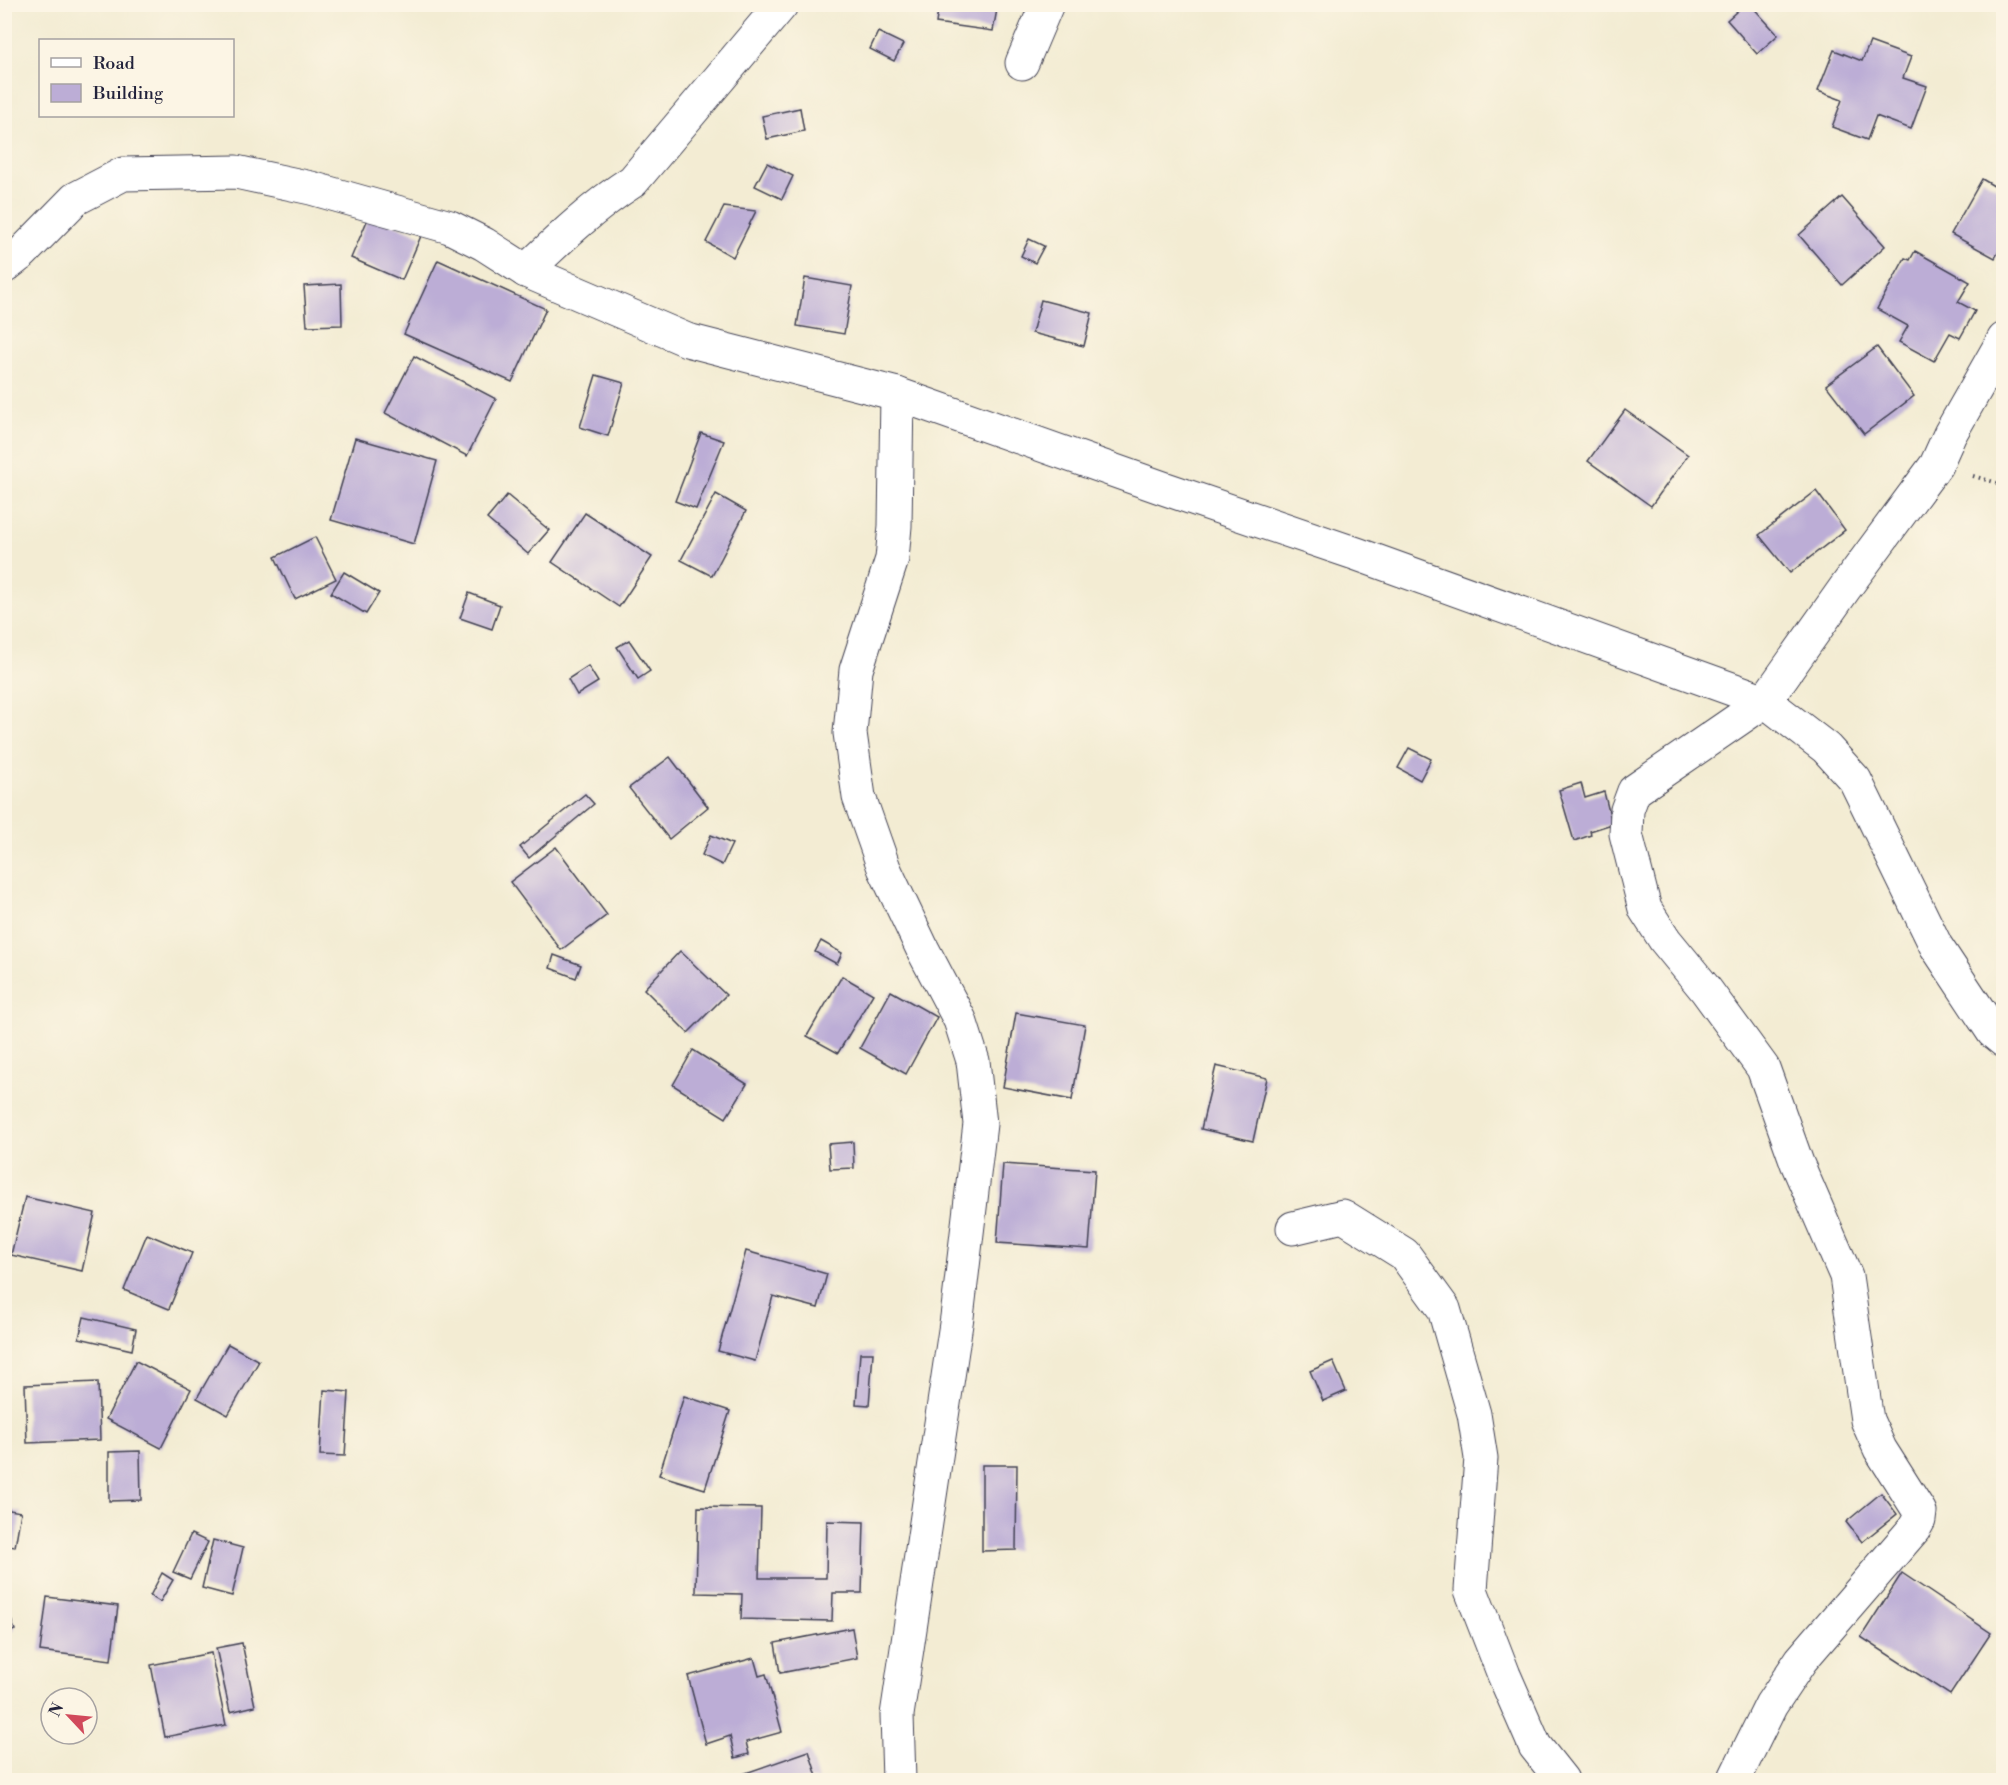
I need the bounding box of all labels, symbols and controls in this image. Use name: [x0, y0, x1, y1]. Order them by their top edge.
legend: [39, 39, 234, 117]
text: Road: [93, 52, 136, 75]
text: Building: [92, 82, 164, 105]
north arrow: [39, 1686, 99, 1746]
text: N: [45, 1699, 68, 1720]

